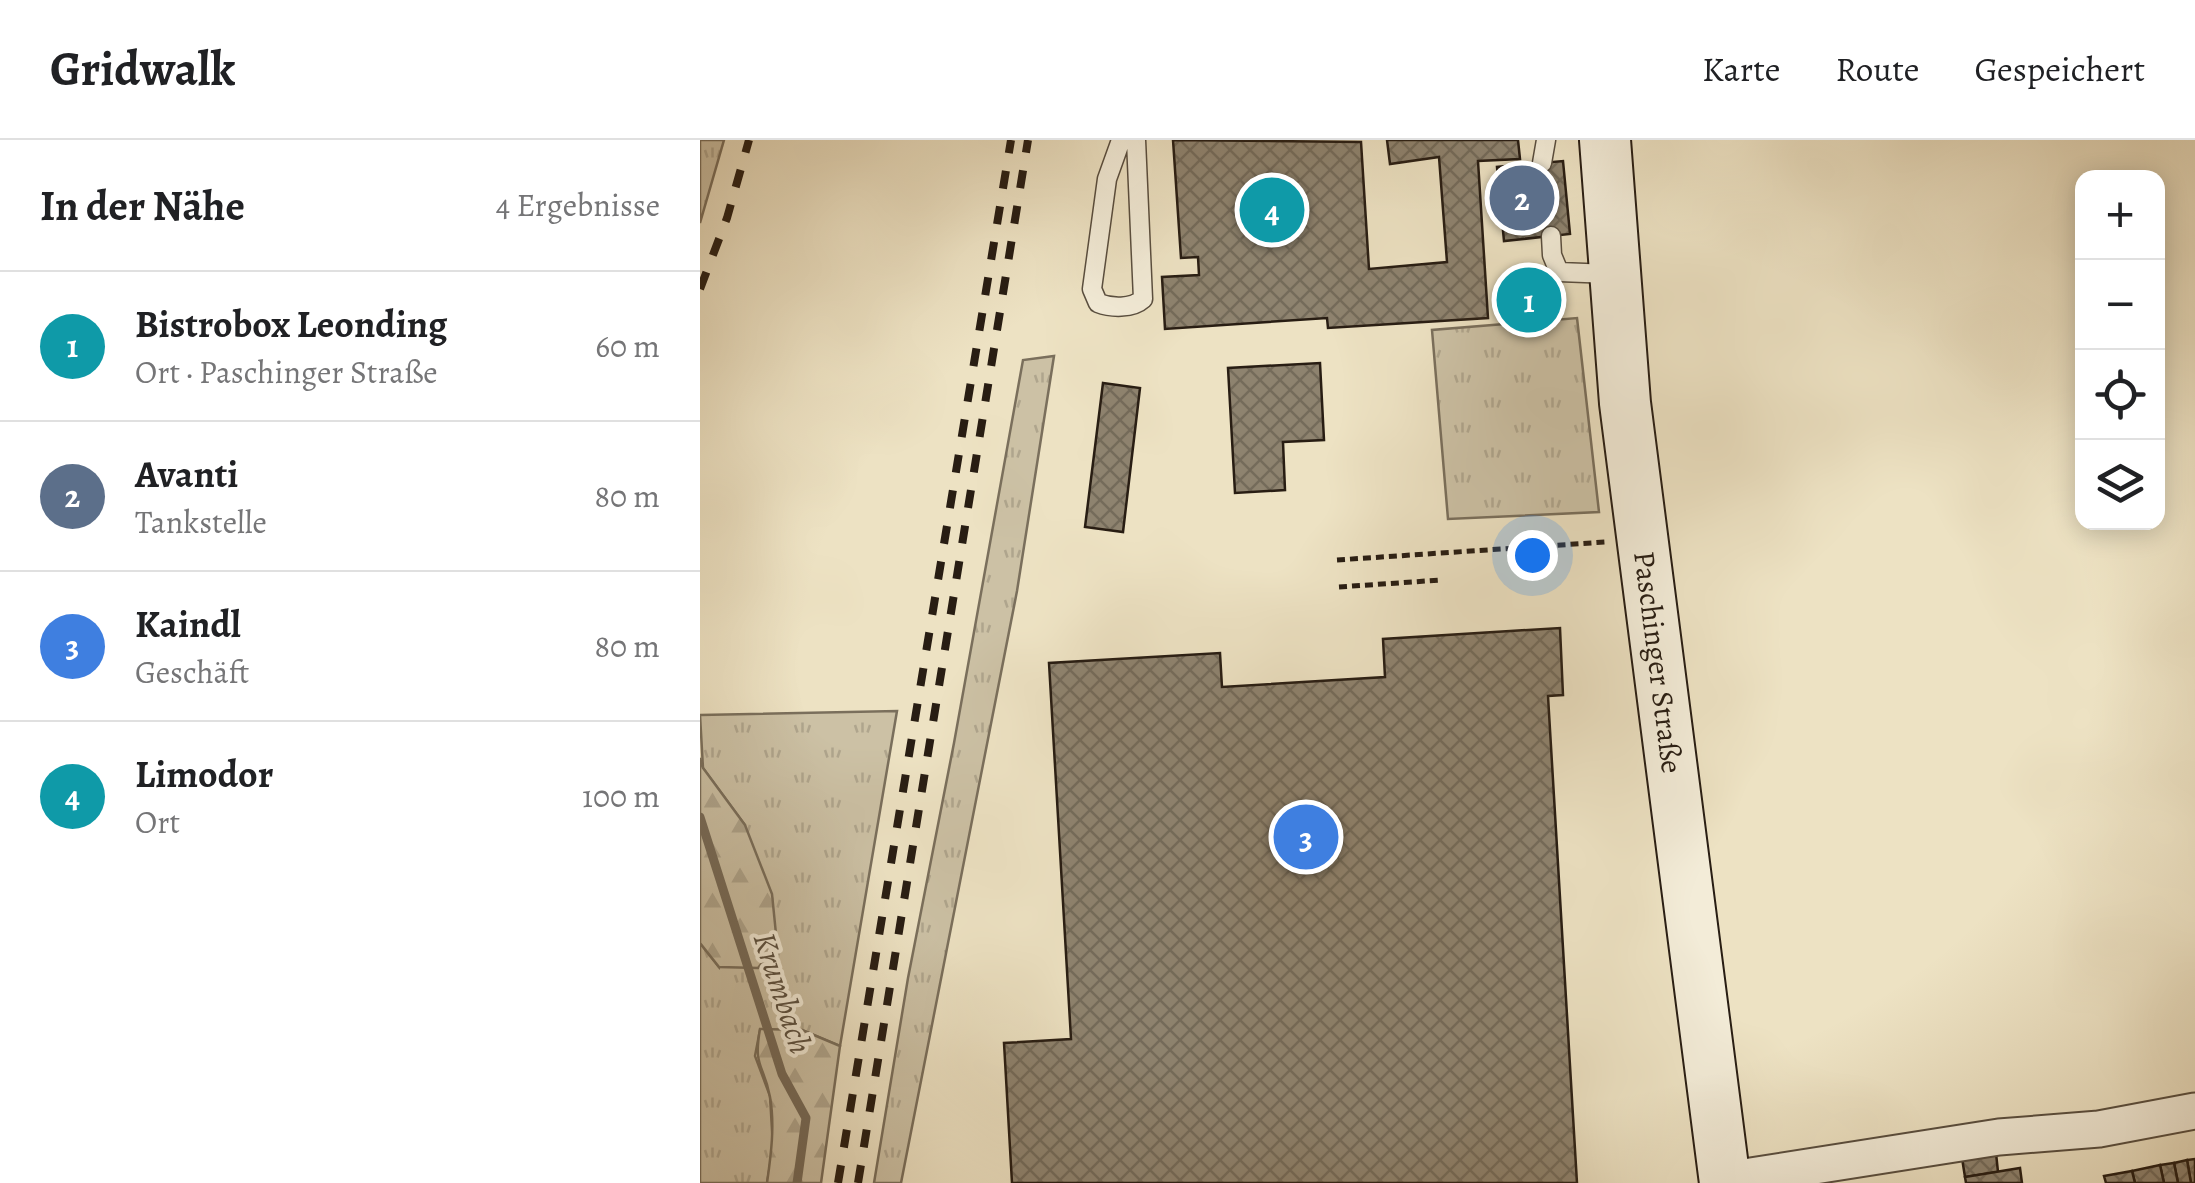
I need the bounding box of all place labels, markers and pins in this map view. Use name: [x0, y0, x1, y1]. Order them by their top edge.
pin: 2: [1490, 160, 1554, 236]
pin: 4: [1240, 172, 1304, 248]
pin: 1: [1496, 262, 1562, 338]
pin: 3: [1274, 800, 1338, 874]

